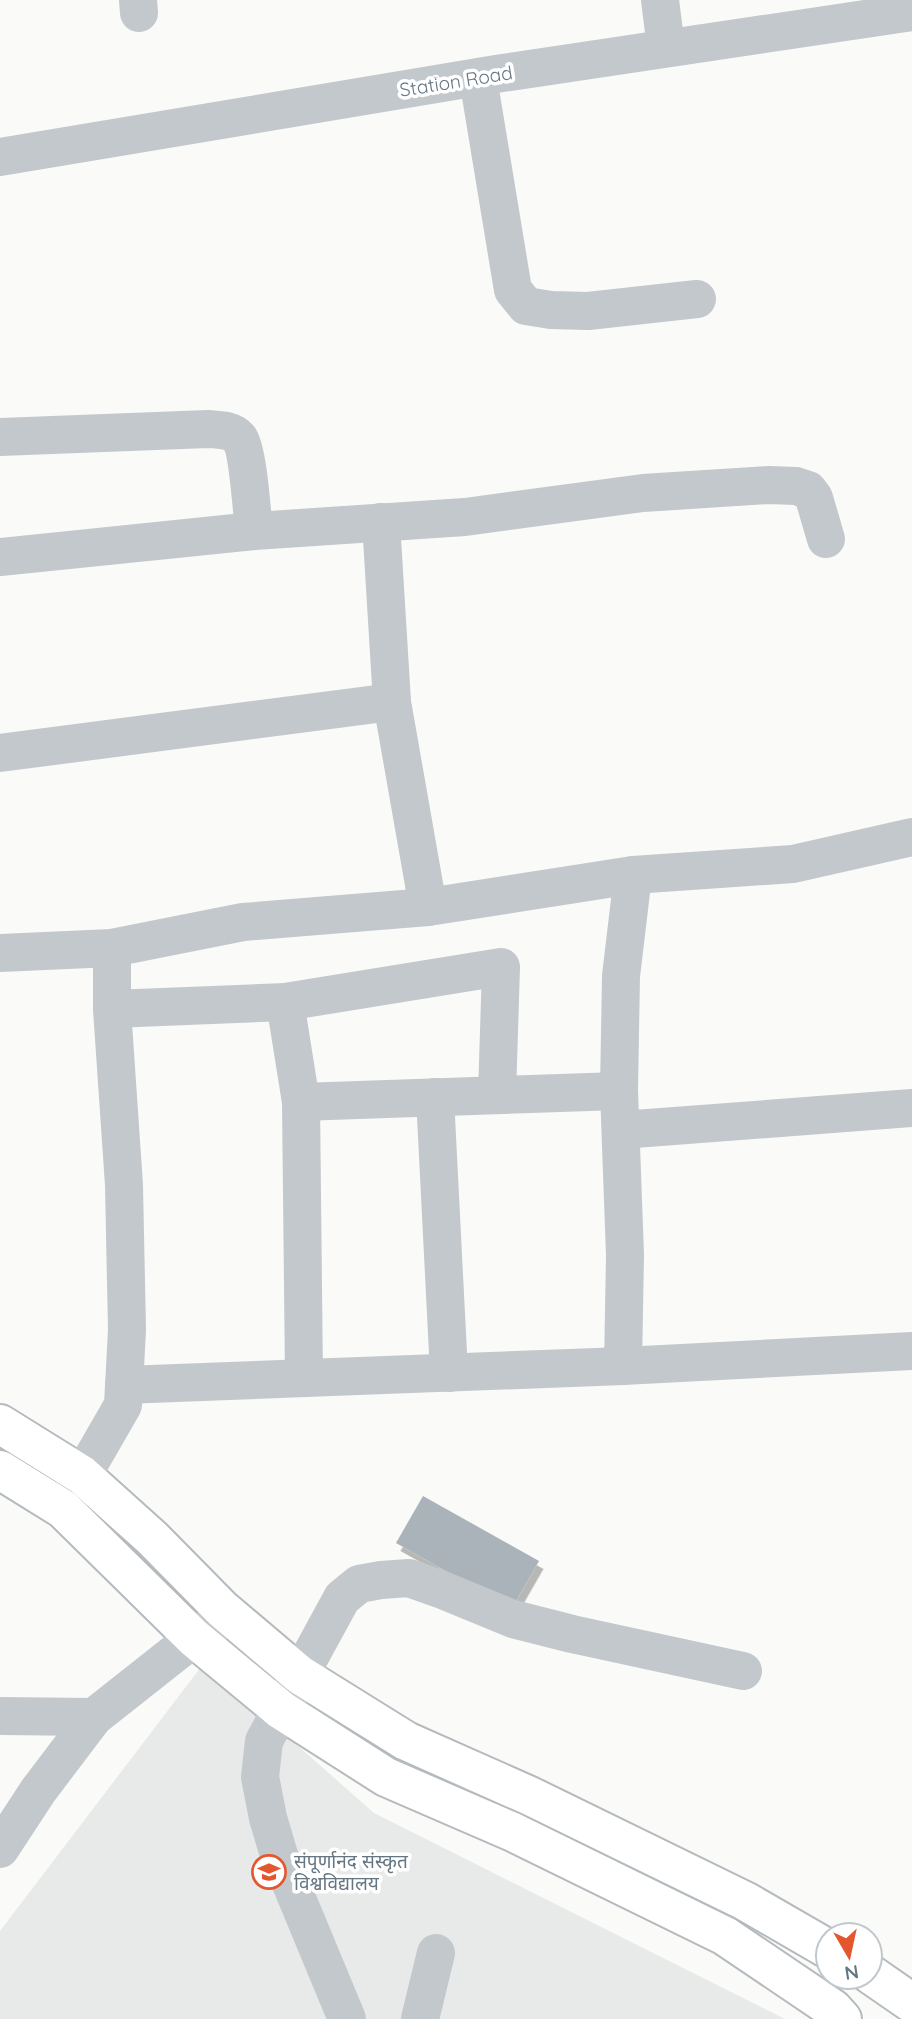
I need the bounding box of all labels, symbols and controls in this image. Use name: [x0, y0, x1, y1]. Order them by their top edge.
street label: Station Road: [398, 60, 514, 102]
place label: संपूर्णानंद संस्कृत विश्वविद्यालय: [294, 1849, 409, 1895]
school or university icon: संपूर्णानंद संस्कृत विश्वविद्यालय: [250, 1853, 288, 1891]
north arrow: [814, 1921, 884, 1991]
text: N: [843, 1960, 860, 1986]

